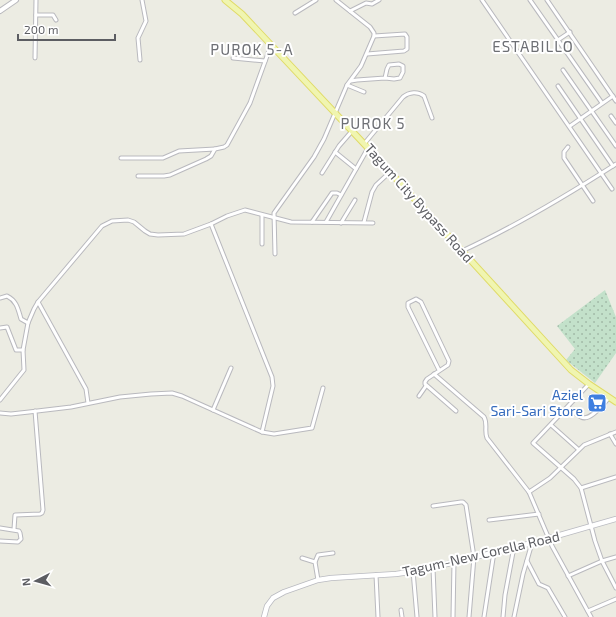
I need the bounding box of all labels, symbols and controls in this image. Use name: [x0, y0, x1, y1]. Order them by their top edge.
scale bar: [18, 16, 115, 42]
text: 200 m: [24, 22, 58, 36]
district label: ESTABILLO: [492, 37, 574, 55]
district label: PUROK 5-A: [210, 40, 294, 58]
district label: PUROK 5: [340, 114, 406, 132]
street label: Tagum City Bypass Road: [361, 140, 477, 266]
place label: Aziel Sari-Sari Store: [491, 386, 584, 419]
supermarket icon: Aziel Sari-Sari Store: [586, 392, 608, 414]
street label: Tagum-New Corella Road: [401, 527, 561, 580]
north arrow: [16, 561, 56, 601]
text: N: [19, 577, 32, 587]

